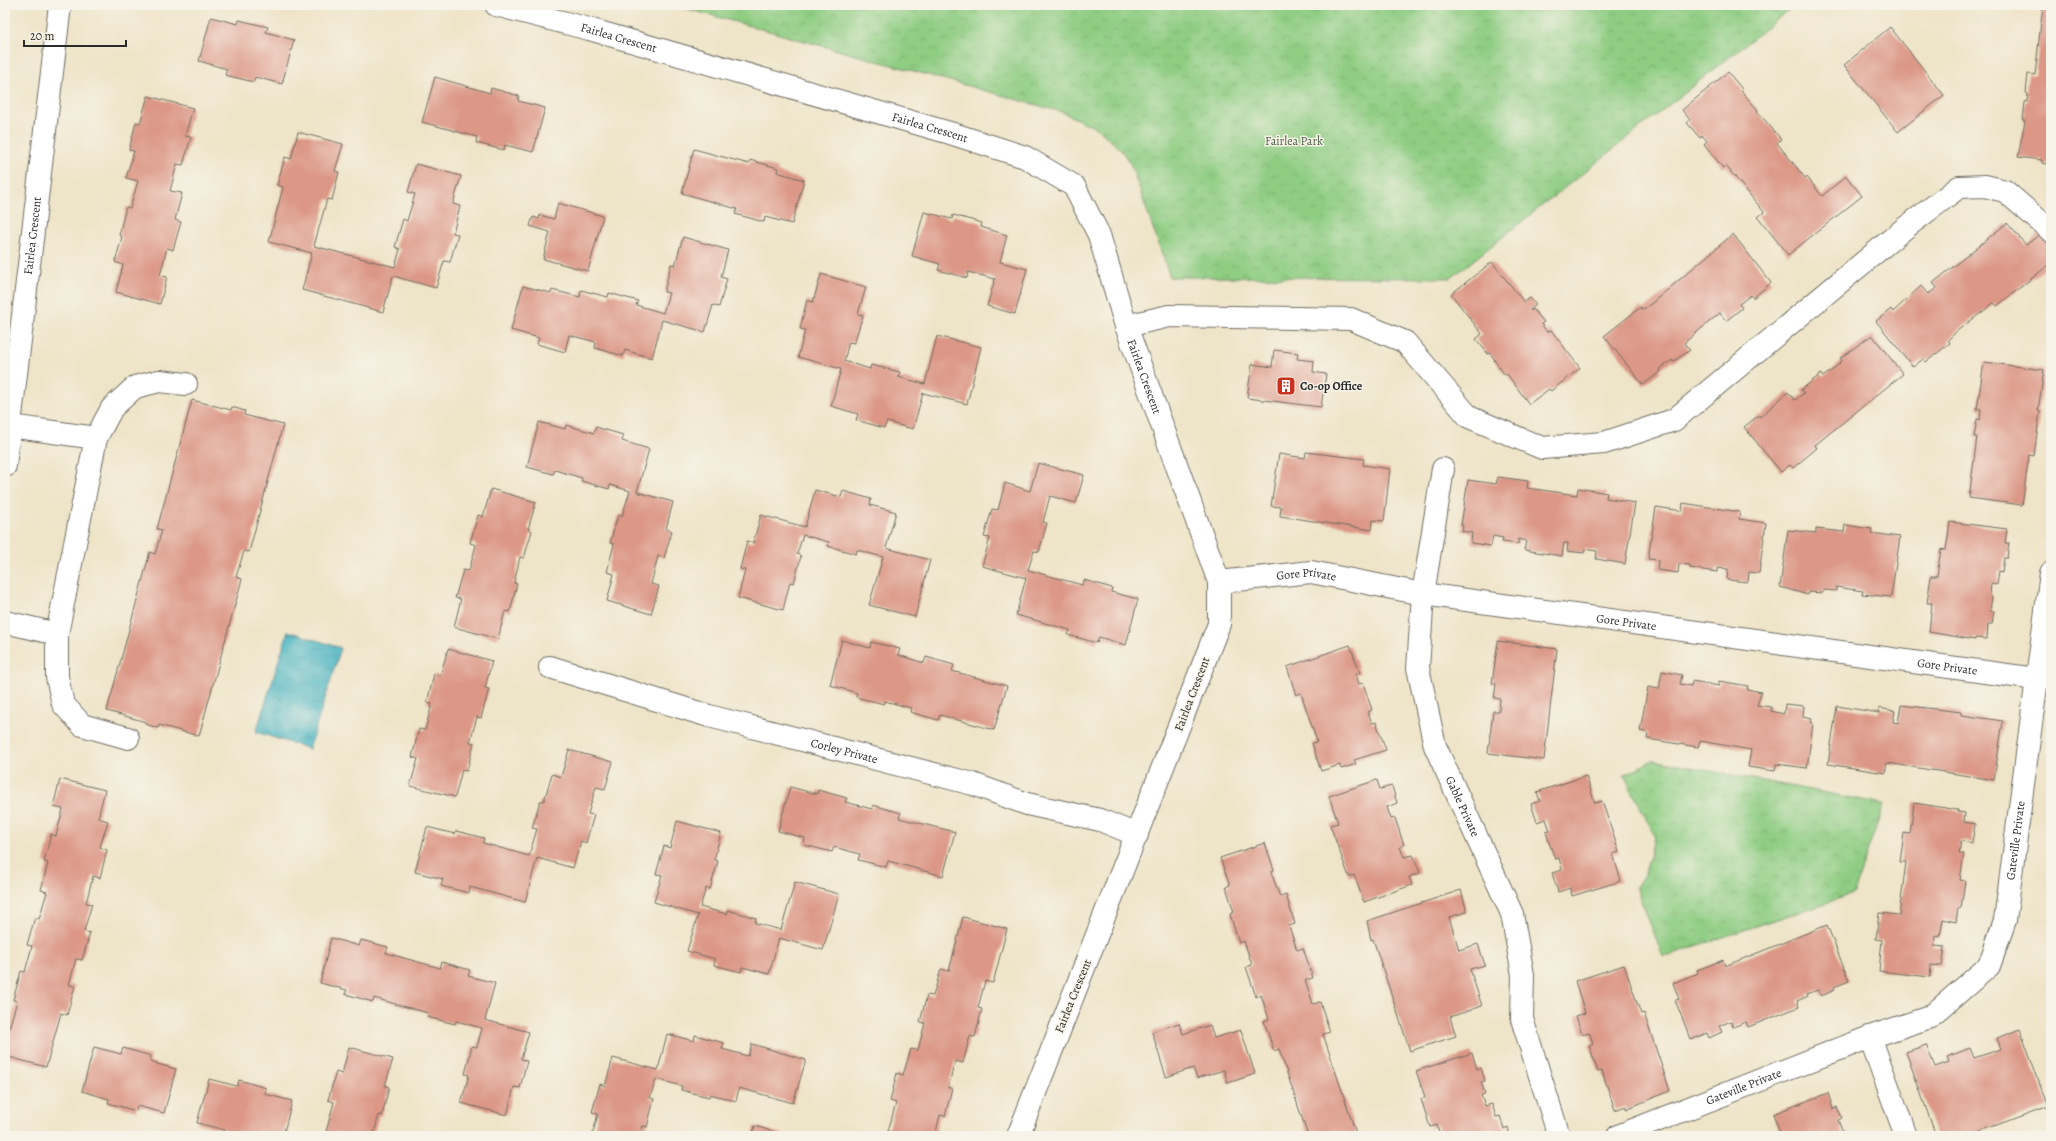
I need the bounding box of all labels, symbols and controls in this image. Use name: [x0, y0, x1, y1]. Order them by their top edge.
street label: Fairlea Crescent: [579, 19, 659, 56]
scale bar: [24, 22, 126, 48]
text: 20 m: [30, 28, 54, 44]
street label: Fairlea Crescent: [890, 109, 970, 146]
park label: Fairlea Park: [1265, 133, 1323, 149]
street label: Fairlea Crescent: [20, 196, 45, 276]
street label: Fairlea Crescent: [1123, 337, 1165, 416]
building icon: Co-op Office: [1275, 375, 1297, 397]
place label: Co-op Office: [1300, 378, 1363, 394]
street label: Gore Private: [1275, 564, 1338, 585]
street label: Gore Private: [1595, 610, 1657, 634]
street label: Fairlea Crescent: [1171, 655, 1214, 733]
street label: Gore Private: [1916, 655, 1978, 679]
street label: Corley Private: [809, 735, 879, 767]
street label: Gable Private: [1442, 774, 1483, 839]
street label: Gateville Private: [2002, 800, 2029, 881]
street label: Fairlea Crescent: [1051, 957, 1095, 1035]
street label: Gateville Private: [1704, 1065, 1784, 1109]

